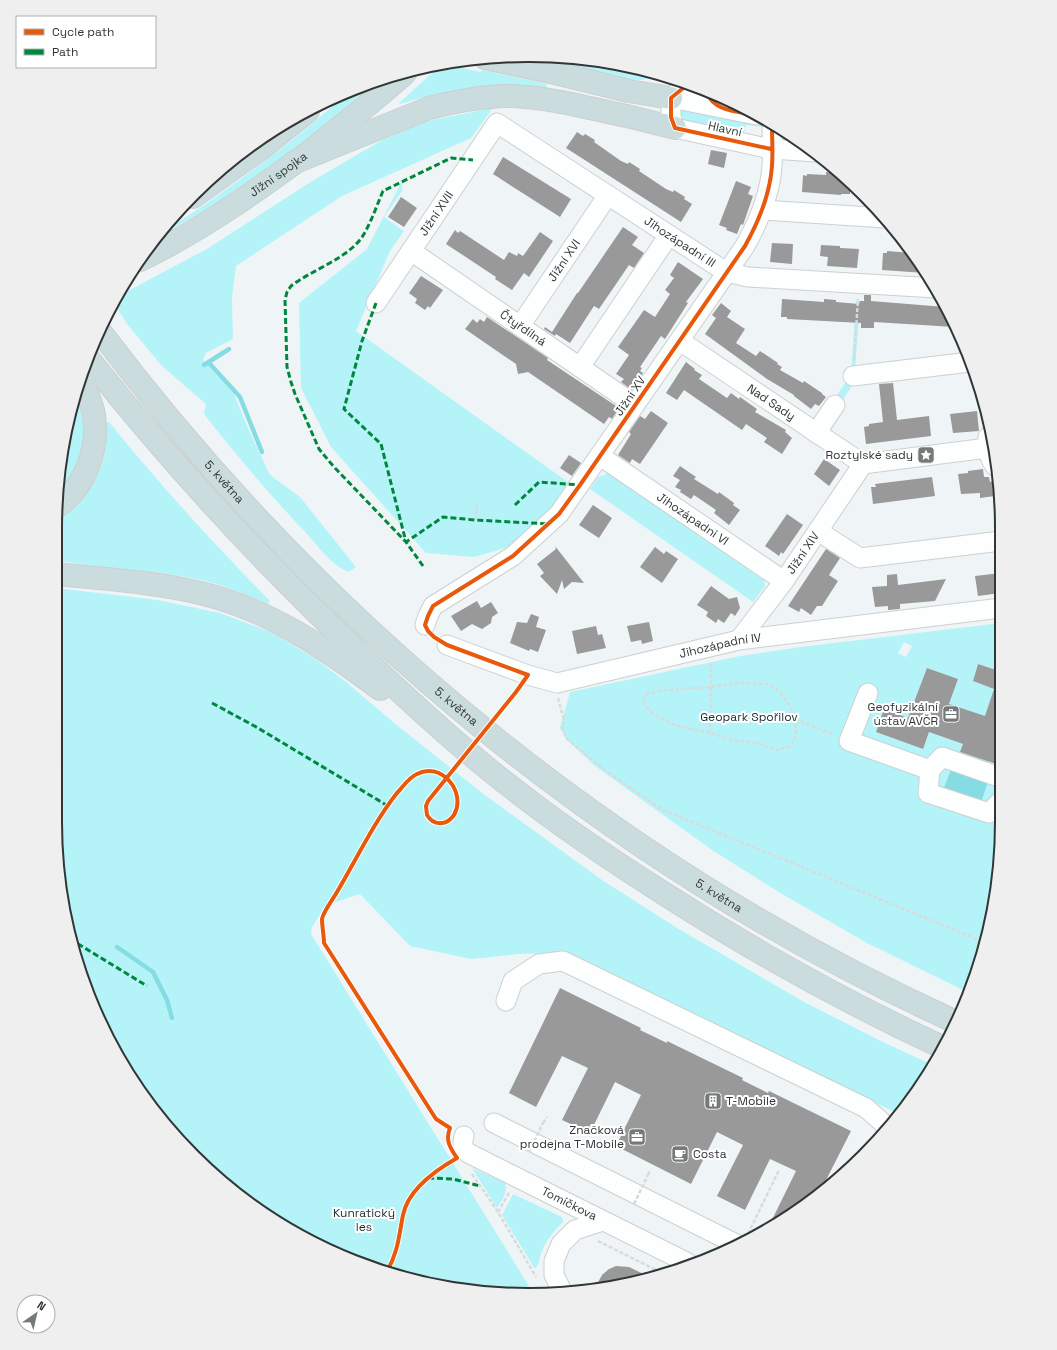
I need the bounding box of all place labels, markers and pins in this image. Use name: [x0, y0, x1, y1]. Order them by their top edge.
place icon: Roztylské sady: [916, 445, 936, 465]
place label: Roztylské sady: [825, 447, 913, 463]
place label: Geofyzikální ústav AVČR: [867, 699, 938, 729]
office icon: Geofyzikální ústav AVČR: [941, 704, 961, 724]
building icon: T-Mobile: [703, 1091, 723, 1111]
place label: T-Mobile: [726, 1093, 776, 1109]
place label: Značková prodejna T-Mobile: [520, 1122, 624, 1152]
office icon: Značková prodejna T-Mobile: [627, 1127, 647, 1147]
cafe icon: Costa: [670, 1144, 690, 1164]
place label: Costa: [693, 1146, 727, 1162]

